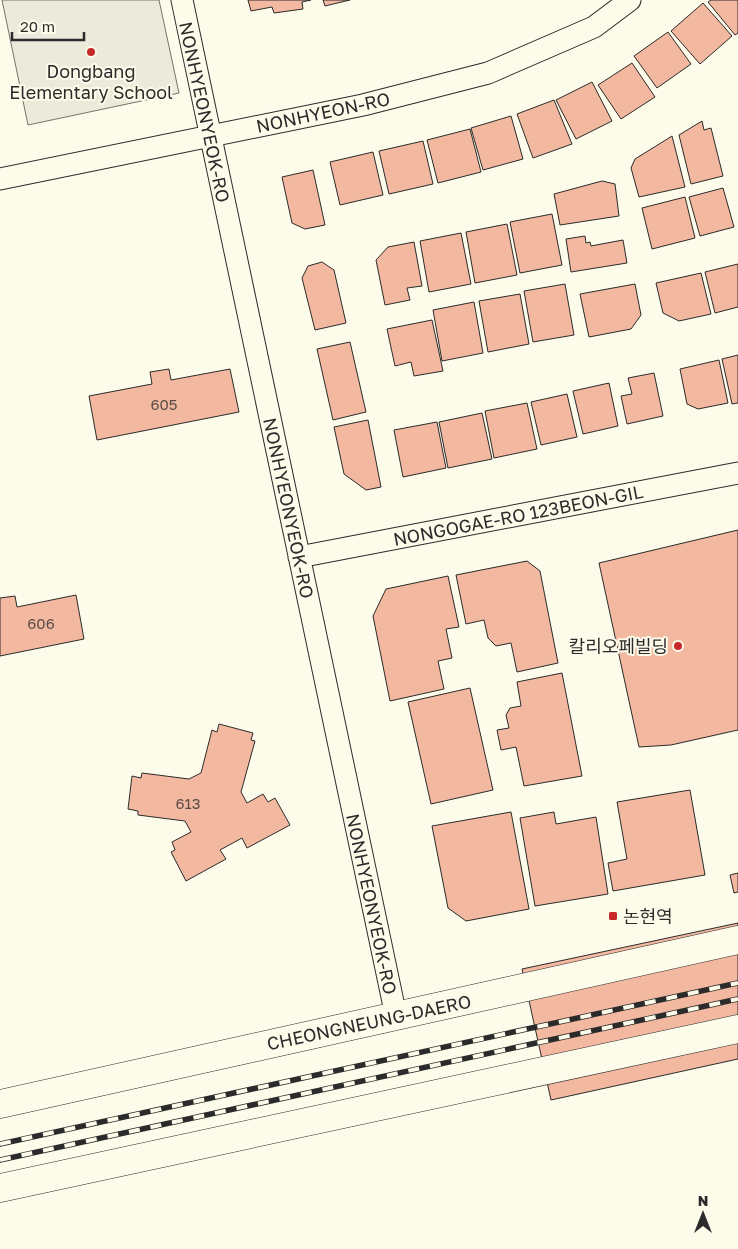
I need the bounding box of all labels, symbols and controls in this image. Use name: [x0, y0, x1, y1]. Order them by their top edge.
scale bar: [12, 10, 85, 42]
text: 20 m: [20, 17, 55, 35]
street label: NONHYEONYEOK-RO: [175, 20, 235, 204]
marker: Dongbang Elementary School: [85, 46, 97, 58]
place label: Dongbang Elementary School: [9, 60, 173, 103]
street label: NONHYEON-RO: [254, 87, 392, 137]
house number: 605: [150, 395, 178, 413]
street label: NONHYEONYEOK-RO: [259, 416, 319, 600]
street label: NONGOGAE-RO 123BEON-GIL: [391, 480, 645, 550]
house number: 606: [27, 614, 55, 632]
place label: 칼리오페빌딩: [569, 635, 668, 657]
marker: 칼리오페빌딩: [672, 640, 684, 652]
house number: 613: [175, 794, 201, 812]
street label: NONHYEONYEOK-RO: [342, 812, 402, 996]
place label: 논현역: [623, 905, 673, 927]
marker: 논현역: [607, 910, 619, 922]
street label: CHEONGNEUNG-DAERO: [265, 990, 473, 1054]
north arrow: [678, 1189, 728, 1239]
text: N: [698, 1192, 708, 1209]

